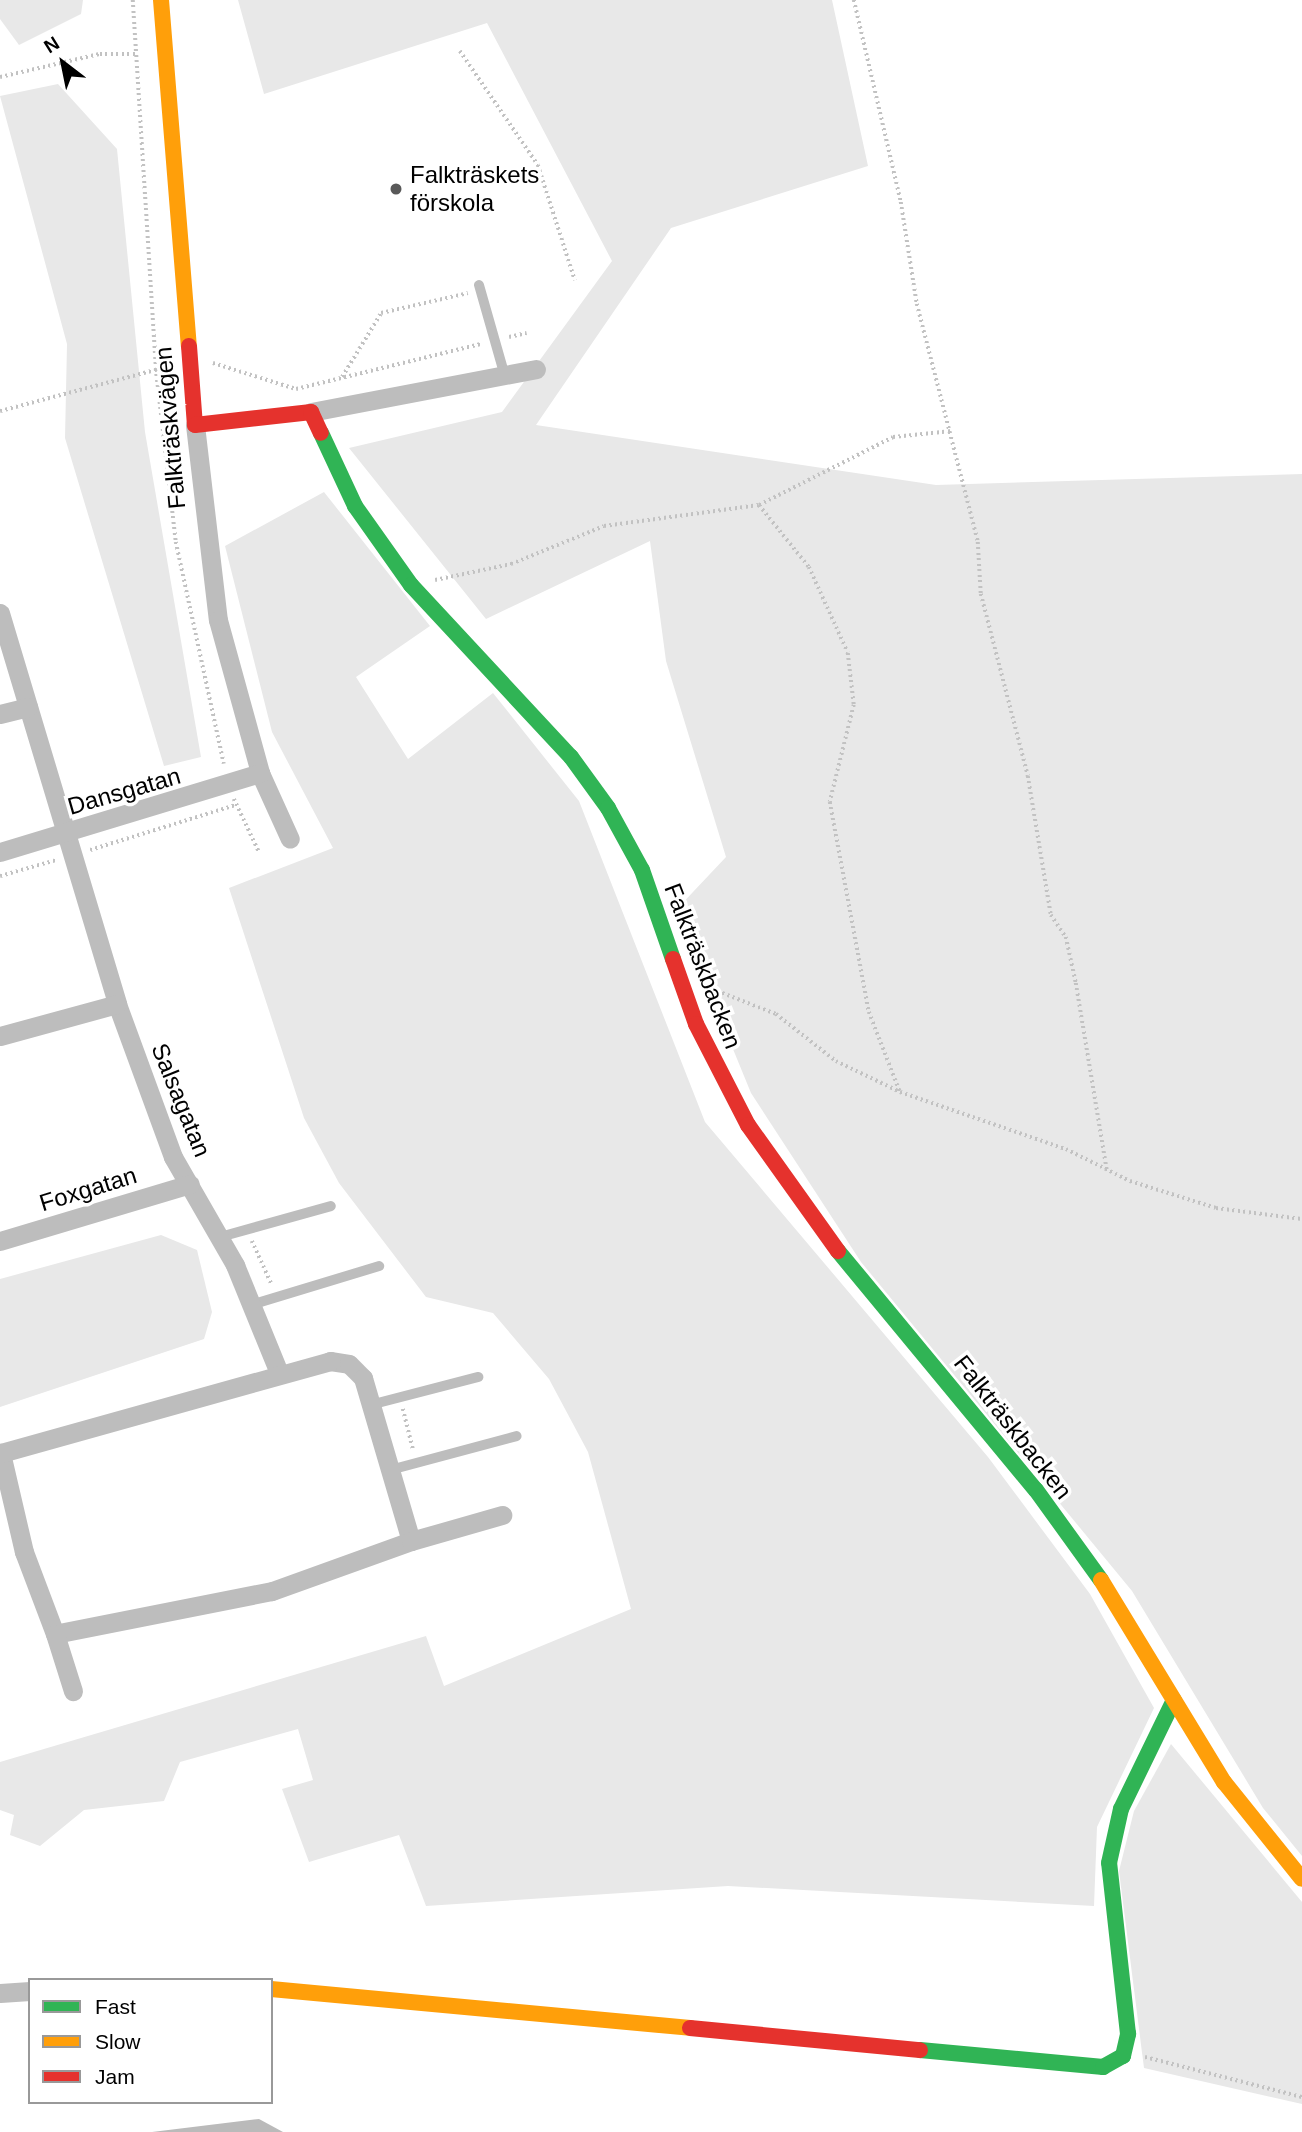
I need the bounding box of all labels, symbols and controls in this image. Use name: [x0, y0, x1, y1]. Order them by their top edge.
north arrow: [28, 28, 98, 98]
text: N: [40, 32, 63, 57]
place label: Falkträskets förskola: [410, 161, 539, 217]
marker: Falkträskets förskola: [388, 181, 404, 197]
street label: Falkträskvägen: [149, 346, 191, 510]
street label: Dansgatan: [64, 761, 184, 821]
street label: Falkträskbacken: [658, 879, 748, 1053]
street label: Salsagatan: [145, 1039, 217, 1161]
street label: Foxgatan: [36, 1161, 140, 1217]
street label: Falkträskbacken: [948, 1349, 1078, 1505]
legend: [28, 1978, 273, 2104]
text: Fast: [95, 1995, 136, 2018]
text: Slow: [95, 2030, 141, 2053]
text: Jam: [95, 2065, 135, 2088]

